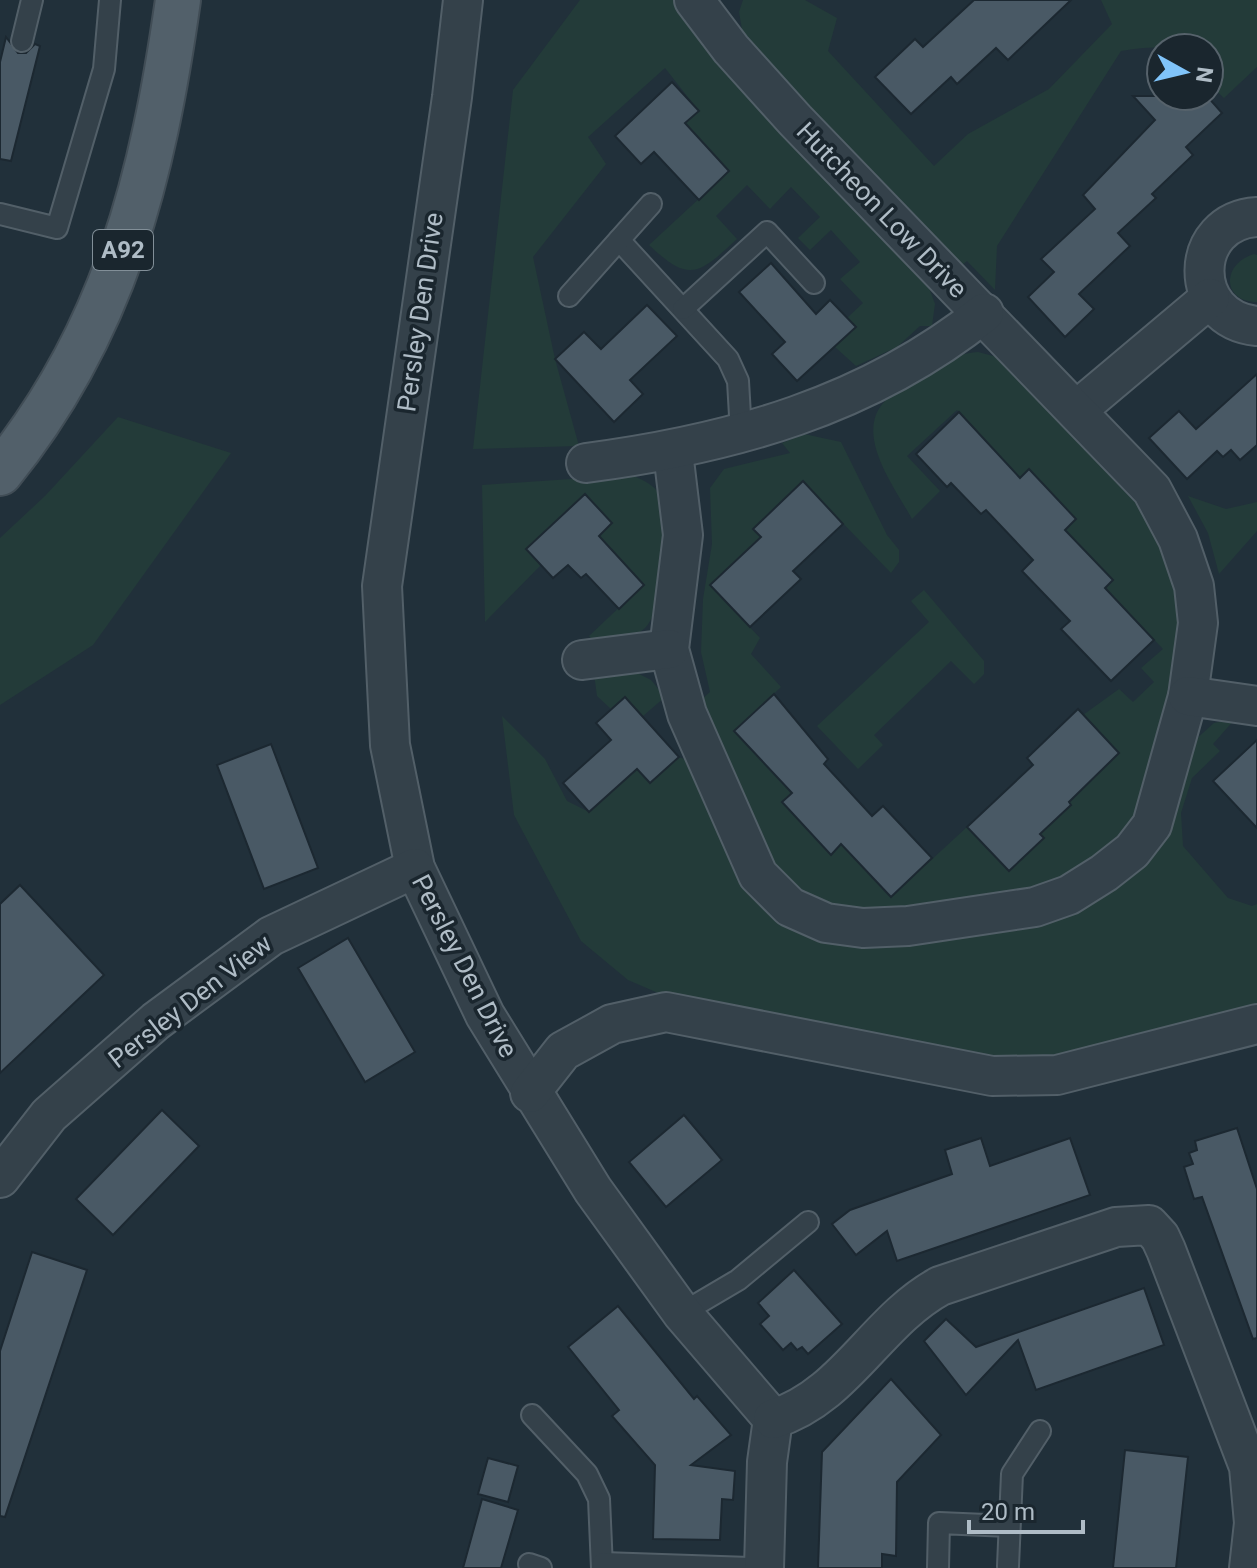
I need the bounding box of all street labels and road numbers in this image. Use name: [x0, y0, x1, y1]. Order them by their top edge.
street label: Hutcheon Low Drive: [791, 116, 973, 304]
street label: Persley Den Drive: [391, 210, 449, 414]
road number: A92: [93, 230, 153, 270]
street label: Persley Den Drive: [406, 870, 524, 1062]
street label: Persley Den View: [102, 928, 278, 1074]

